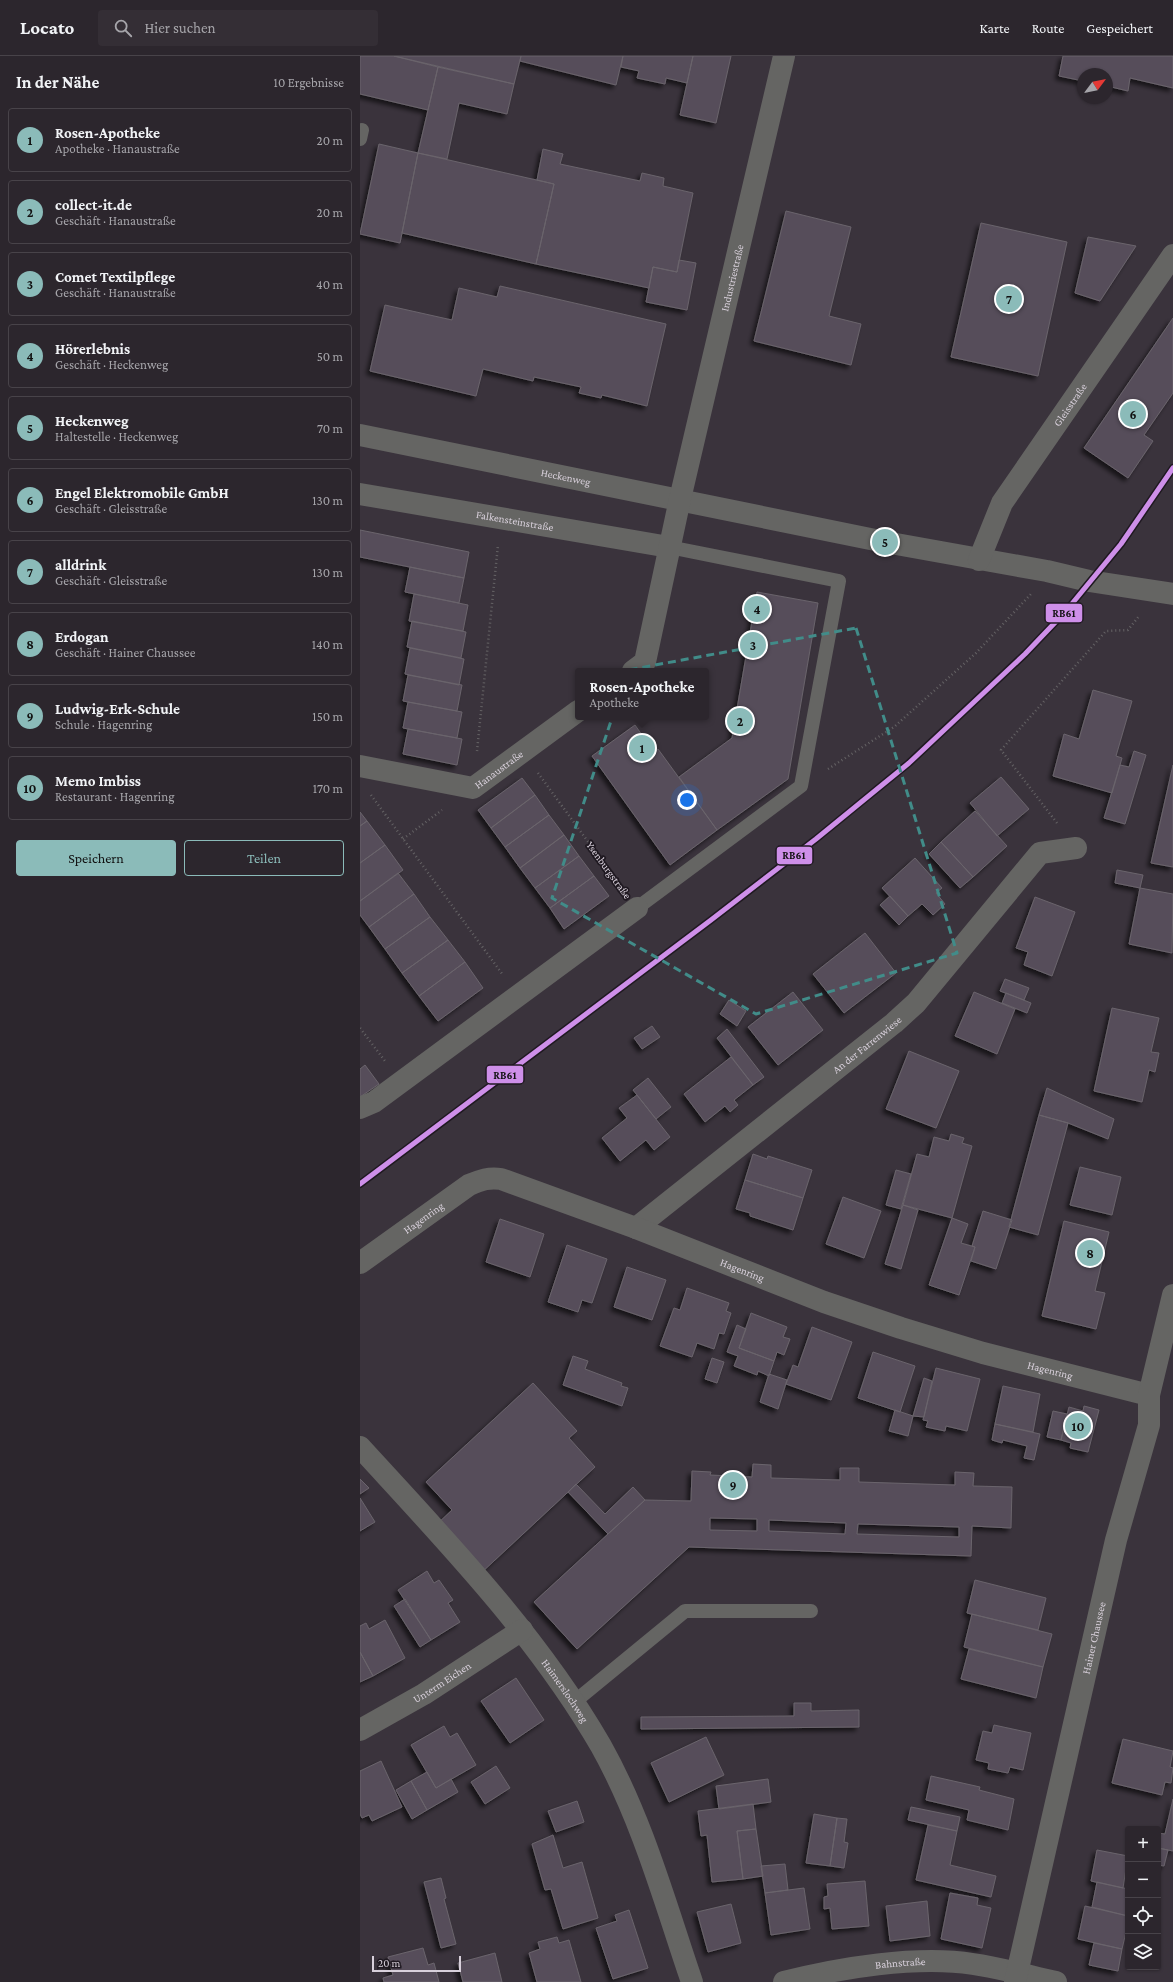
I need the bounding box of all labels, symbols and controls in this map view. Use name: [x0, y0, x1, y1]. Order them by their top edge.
search box: [98, 10, 378, 46]
text: Locato: [20, 17, 74, 38]
icon: search: [112, 17, 134, 39]
text: Hier suchen: [144, 20, 216, 36]
text: Karte: [980, 20, 1010, 36]
text: Route: [1032, 20, 1064, 36]
text: Gespeichert: [1086, 20, 1153, 36]
north arrow: [1077, 68, 1113, 104]
text: In der Nähe: [16, 73, 99, 92]
text: 10 Ergebnisse: [274, 75, 344, 90]
text: Rosen-Apotheke: [55, 125, 160, 141]
text: 1: [28, 133, 32, 148]
text: 20 m: [317, 133, 343, 148]
text: Apotheke · Hanaustraße: [55, 141, 180, 156]
text: collect-it.de: [55, 197, 132, 213]
text: 2: [27, 205, 33, 220]
text: 20 m: [317, 205, 343, 220]
text: Geschäft · Hanaustraße: [55, 213, 176, 228]
street label: Industriestraße: [718, 243, 746, 312]
text: Comet Textilpflege: [55, 269, 175, 285]
text: 3: [27, 277, 33, 292]
text: 40 m: [316, 277, 343, 292]
pin: 7: [996, 284, 1022, 314]
text: Geschäft · Hanaustraße: [55, 285, 176, 300]
text: Hörerlebnis: [55, 341, 130, 357]
text: 4: [26, 349, 34, 364]
text: 50 m: [317, 349, 343, 364]
text: Geschäft · Heckenweg: [55, 357, 168, 372]
street label: Gleisstraße: [1051, 381, 1089, 428]
pin: 6: [1120, 399, 1146, 429]
text: Heckenweg: [55, 413, 129, 429]
text: 5: [27, 421, 33, 436]
text: 70 m: [317, 421, 343, 436]
text: Haltestelle · Heckenweg: [55, 429, 178, 444]
street label: Heckenweg: [540, 466, 592, 489]
text: Engel Elektromobile GmbH: [55, 485, 229, 501]
text: 6: [26, 493, 34, 508]
text: 130 m: [312, 493, 343, 508]
text: Geschäft · Gleisstraße: [55, 501, 167, 516]
street label: Falkensteinstraße: [475, 508, 555, 533]
pin: 5: [872, 527, 898, 557]
text: alldrink: [55, 557, 106, 573]
text: 7: [27, 565, 33, 580]
text: 130 m: [312, 565, 343, 580]
text: Geschäft · Gleisstraße: [55, 573, 167, 588]
pin: 4: [744, 594, 770, 624]
line badge: RB61: [1045, 603, 1083, 623]
text: RB61: [1052, 607, 1076, 619]
text: Erdogan: [55, 629, 109, 645]
pin: 3: [740, 630, 766, 660]
text: 8: [26, 637, 34, 652]
text: 140 m: [312, 637, 343, 652]
text: Geschäft · Hainer Chaussee: [55, 645, 195, 660]
popup: [575, 668, 709, 720]
text: Rosen-Apotheke: [590, 679, 695, 695]
text: Apotheke: [590, 695, 639, 710]
text: Ludwig-Erk-Schule: [55, 701, 180, 717]
pin: 2: [727, 706, 753, 736]
text: 9: [26, 709, 34, 724]
text: 150 m: [312, 709, 343, 724]
text: Schule · Hagenring: [55, 717, 152, 732]
pin: 1: [629, 733, 655, 763]
street label: Hanaustraße: [472, 747, 525, 791]
text: Memo Imbiss: [55, 773, 141, 789]
text: 10: [24, 781, 36, 796]
text: 170 m: [313, 781, 343, 796]
text: Restaurant · Hagenring: [55, 789, 174, 804]
your location: [677, 790, 697, 810]
street label: Ysenburgstraße: [583, 839, 634, 902]
button: Speichern: [16, 840, 176, 876]
button: Teilen: [184, 840, 344, 876]
line badge: RB61: [776, 846, 813, 865]
text: RB61: [782, 849, 806, 861]
street label: An der Farrenwiese: [830, 1013, 904, 1075]
line badge: RB61: [486, 1065, 524, 1084]
text: RB61: [493, 1069, 517, 1081]
street label: Hagenring: [401, 1199, 447, 1236]
pin: 8: [1077, 1238, 1103, 1268]
street label: Hagenring: [719, 1256, 767, 1285]
street label: Hagenring: [1026, 1358, 1075, 1383]
pin: 10: [1065, 1411, 1091, 1441]
pin: 9: [720, 1470, 746, 1500]
street label: Hainer Chaussee: [1080, 1600, 1108, 1675]
street label: Haimerslochweg: [539, 1657, 592, 1726]
street label: Unterm Eichen: [411, 1659, 473, 1705]
map controls: [1125, 1826, 1161, 1970]
button: +: [1125, 1826, 1161, 1862]
button: −: [1125, 1862, 1161, 1898]
button: locate: [1125, 1898, 1161, 1934]
button: layers: [1125, 1934, 1161, 1970]
scale bar: [372, 1954, 461, 1973]
street label: Bahnstraße: [874, 1955, 926, 1971]
text: 20 m: [378, 1957, 400, 1969]

